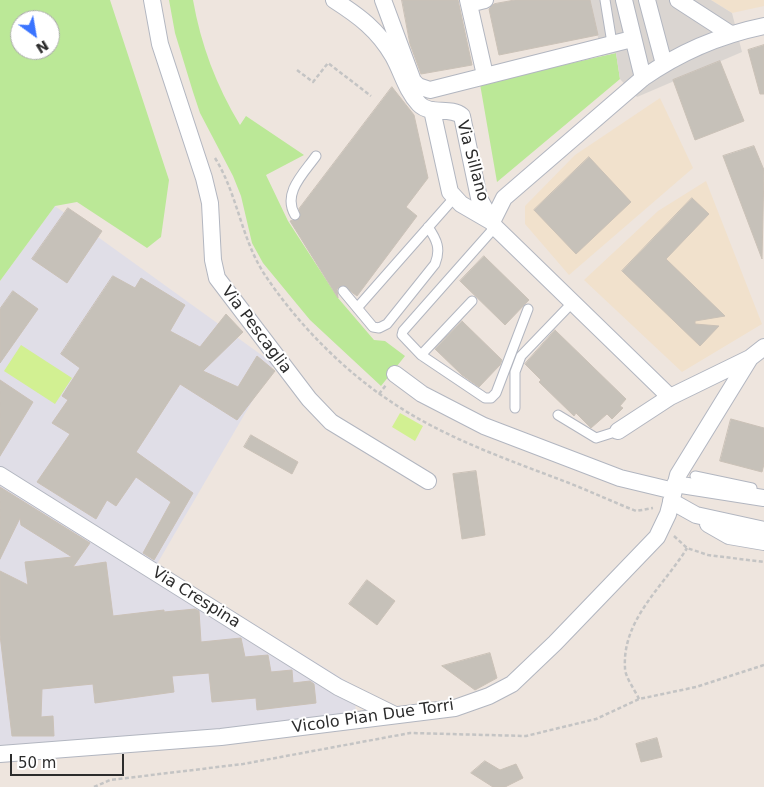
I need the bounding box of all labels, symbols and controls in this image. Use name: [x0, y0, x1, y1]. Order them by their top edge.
north arrow: [10, 10, 60, 60]
text: N: [33, 37, 52, 57]
street label: Via Sillano: [452, 118, 492, 204]
street label: Via Pescaglia: [217, 282, 295, 378]
street label: Via Crespina: [148, 563, 244, 633]
street label: Vicolo Pian Due Torri: [291, 696, 455, 738]
scale bar: [12, 744, 126, 776]
text: 50 m: [18, 754, 56, 772]

